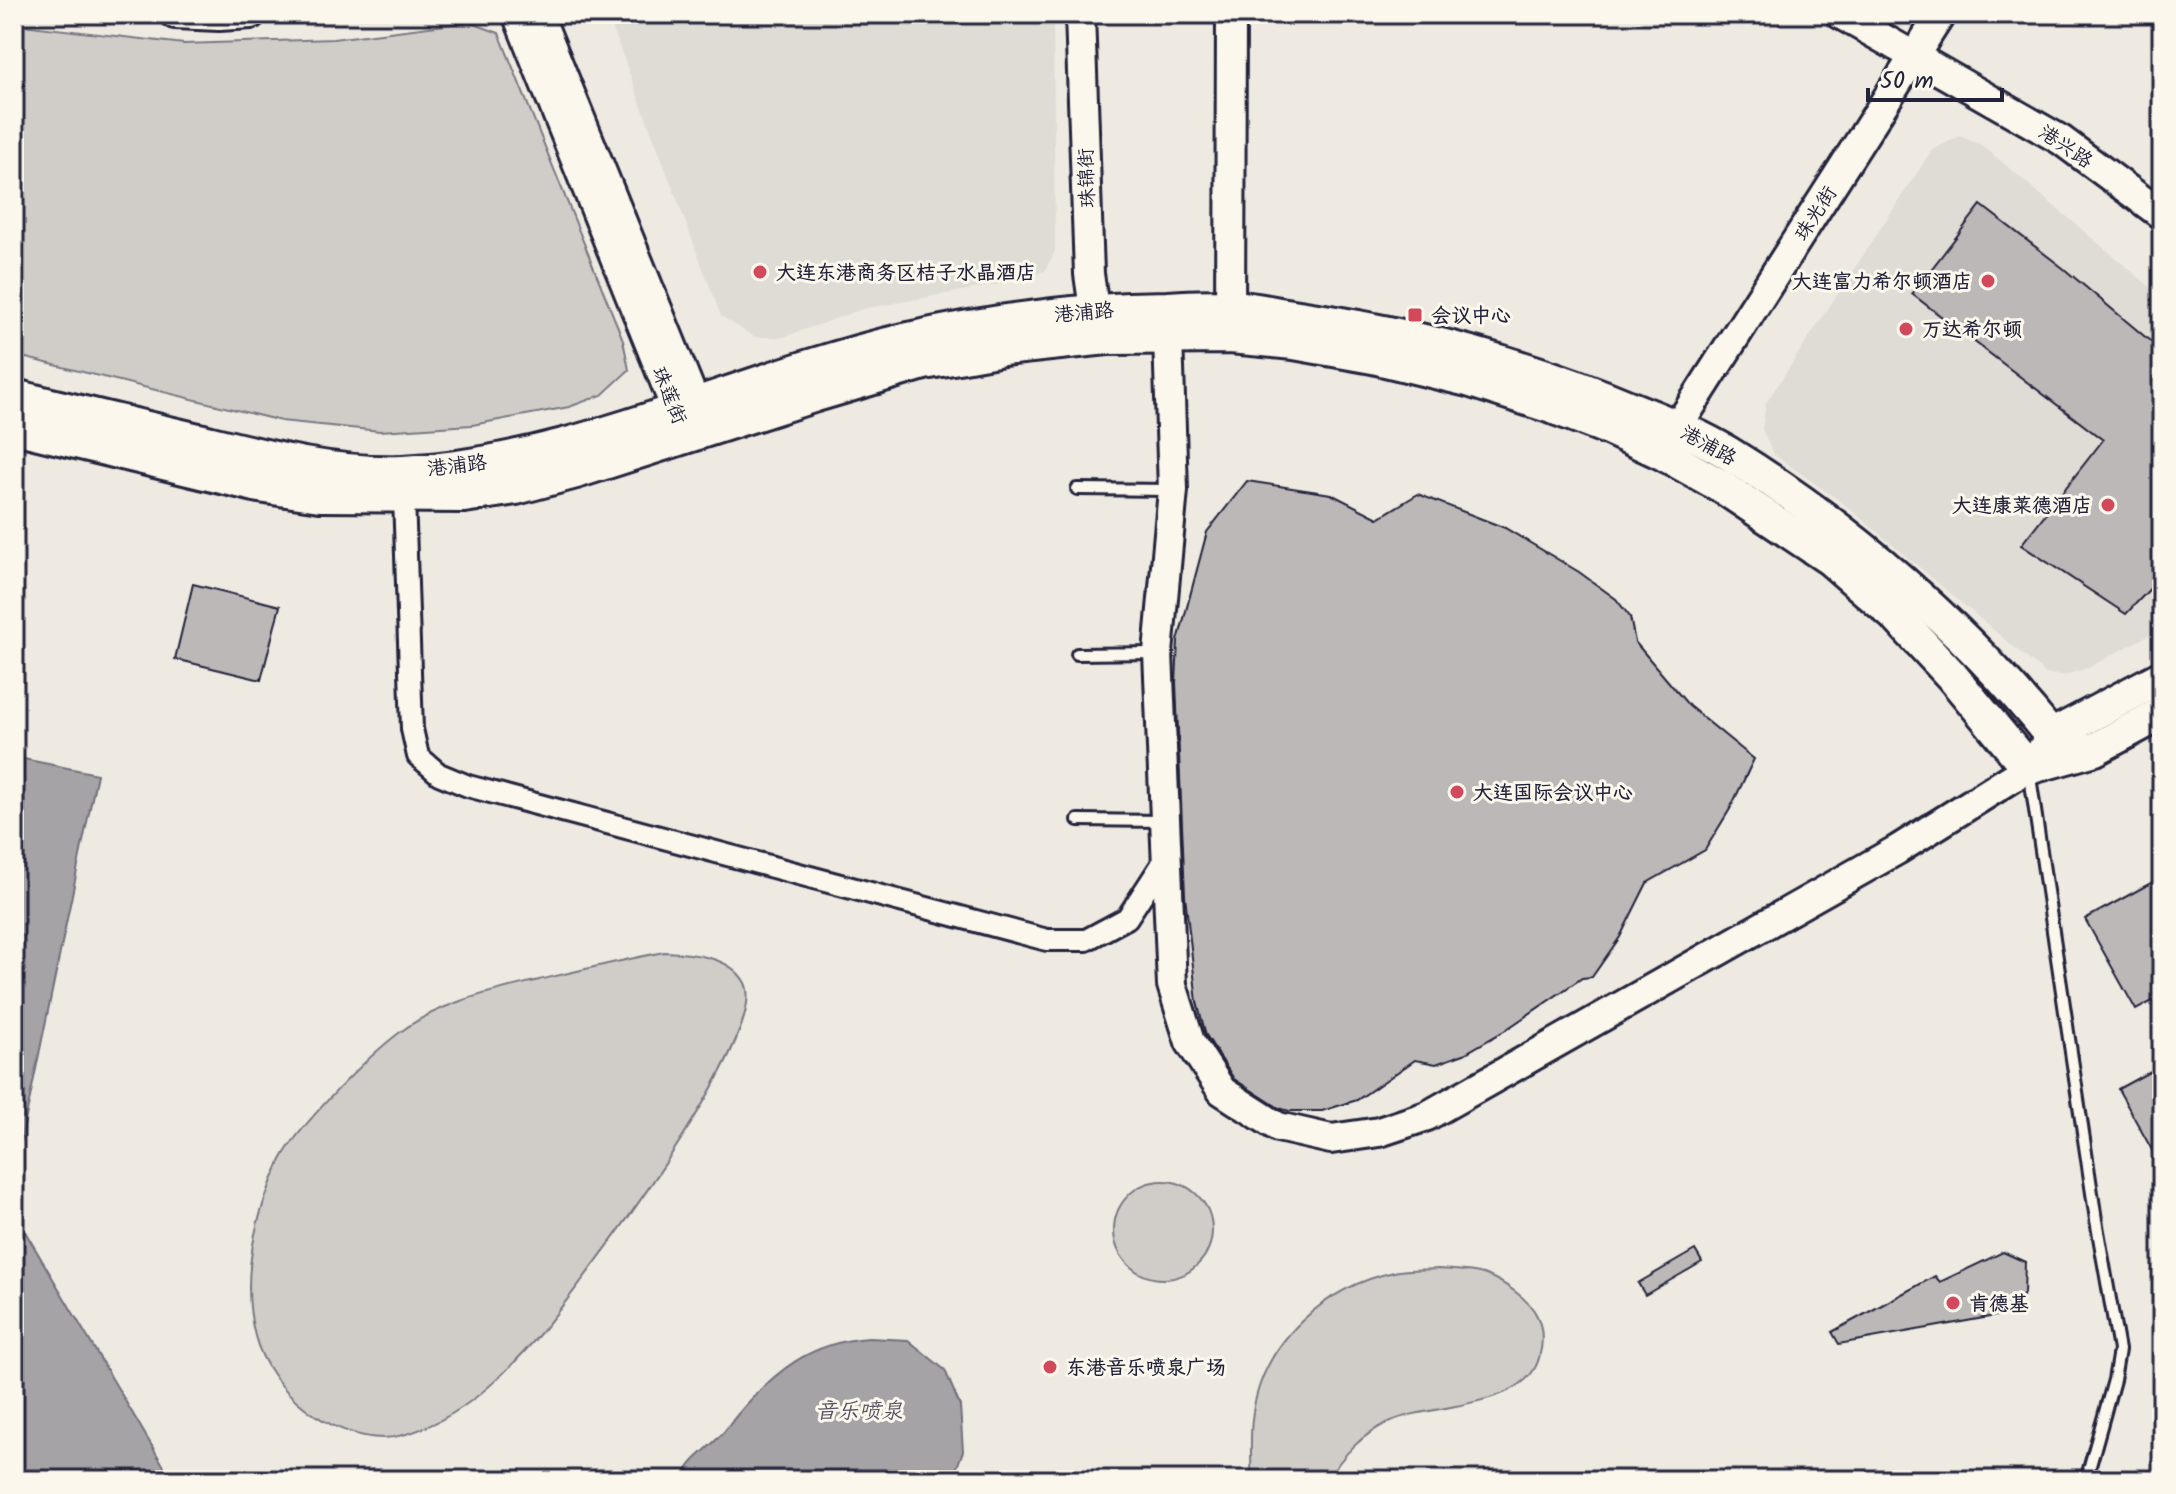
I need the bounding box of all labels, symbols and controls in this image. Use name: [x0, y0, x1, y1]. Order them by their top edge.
scale bar: [1868, 52, 2002, 102]
text: 50 m: [1880, 62, 1934, 101]
street label: 港兴路: [2031, 118, 2100, 178]
street label: 珠锦街: [1071, 147, 1105, 208]
street label: 珠光街: [1787, 180, 1846, 248]
place label: 大连东港商务区桔子水晶酒店: [776, 258, 1036, 290]
marker: 大连东港商务区桔子水晶酒店: [751, 263, 769, 281]
place label: 大连富力希尔顿酒店: [1792, 267, 1972, 299]
marker: 大连富力希尔顿酒店: [1979, 272, 1997, 290]
street label: 港浦路: [1053, 295, 1116, 333]
place label: 会议中心: [1431, 301, 1511, 333]
marker: 会议中心: [1406, 306, 1424, 324]
place label: 万达希尔顿: [1922, 315, 2022, 347]
marker: 万达希尔顿: [1897, 320, 1915, 338]
street label: 珠莲街: [642, 362, 694, 430]
street label: 港浦路: [1674, 418, 1743, 476]
street label: 港浦路: [426, 447, 490, 487]
place label: 大连康莱德酒店: [1952, 491, 2092, 523]
marker: 大连康莱德酒店: [2099, 496, 2117, 514]
place label: 大连国际会议中心: [1473, 778, 1633, 810]
marker: 大连国际会议中心: [1448, 783, 1466, 801]
place label: 肯德基: [1969, 1289, 2029, 1321]
marker: 肯德基: [1944, 1294, 1962, 1312]
place label: 东港音乐喷泉广场: [1066, 1353, 1226, 1385]
marker: 东港音乐喷泉广场: [1041, 1358, 1059, 1376]
water label: 音乐喷泉: [815, 1395, 903, 1430]

